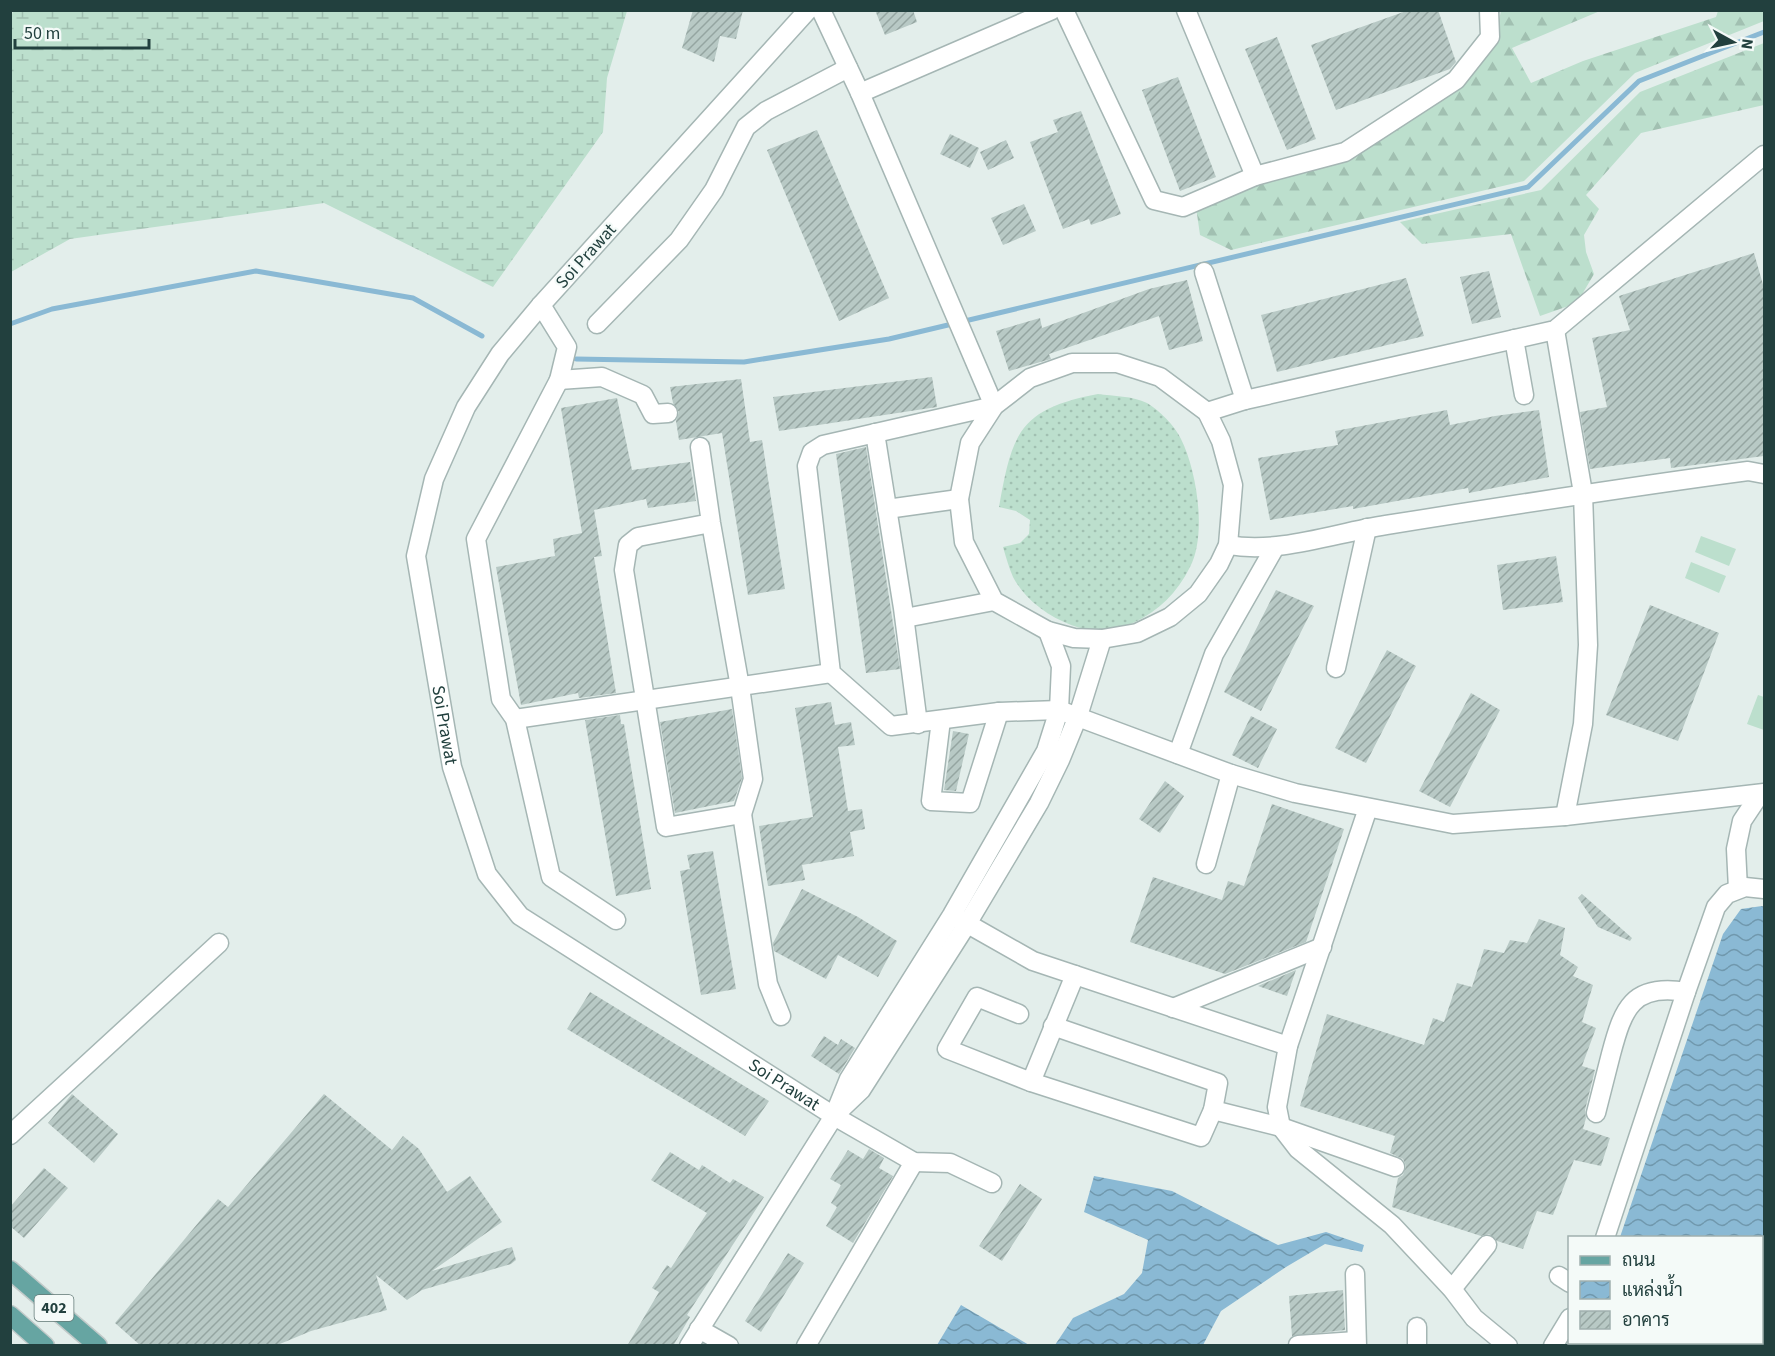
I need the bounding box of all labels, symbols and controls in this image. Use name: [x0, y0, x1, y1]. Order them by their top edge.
scale bar: [15, 12, 148, 50]
north arrow: [1703, 12, 1763, 72]
text: 50 m: [24, 21, 60, 46]
text: N: [1735, 37, 1758, 51]
street label: Soi Prawat: [550, 218, 622, 294]
street label: Soi Prawat: [426, 683, 464, 767]
street label: Soi Prawat: [744, 1052, 825, 1116]
legend: [1568, 1236, 1763, 1344]
text: ถนน: [1622, 1248, 1655, 1273]
text: แหล่งน้ำ: [1622, 1274, 1683, 1303]
road number: 402: [34, 1295, 74, 1321]
text: อาคาร: [1622, 1308, 1670, 1333]

